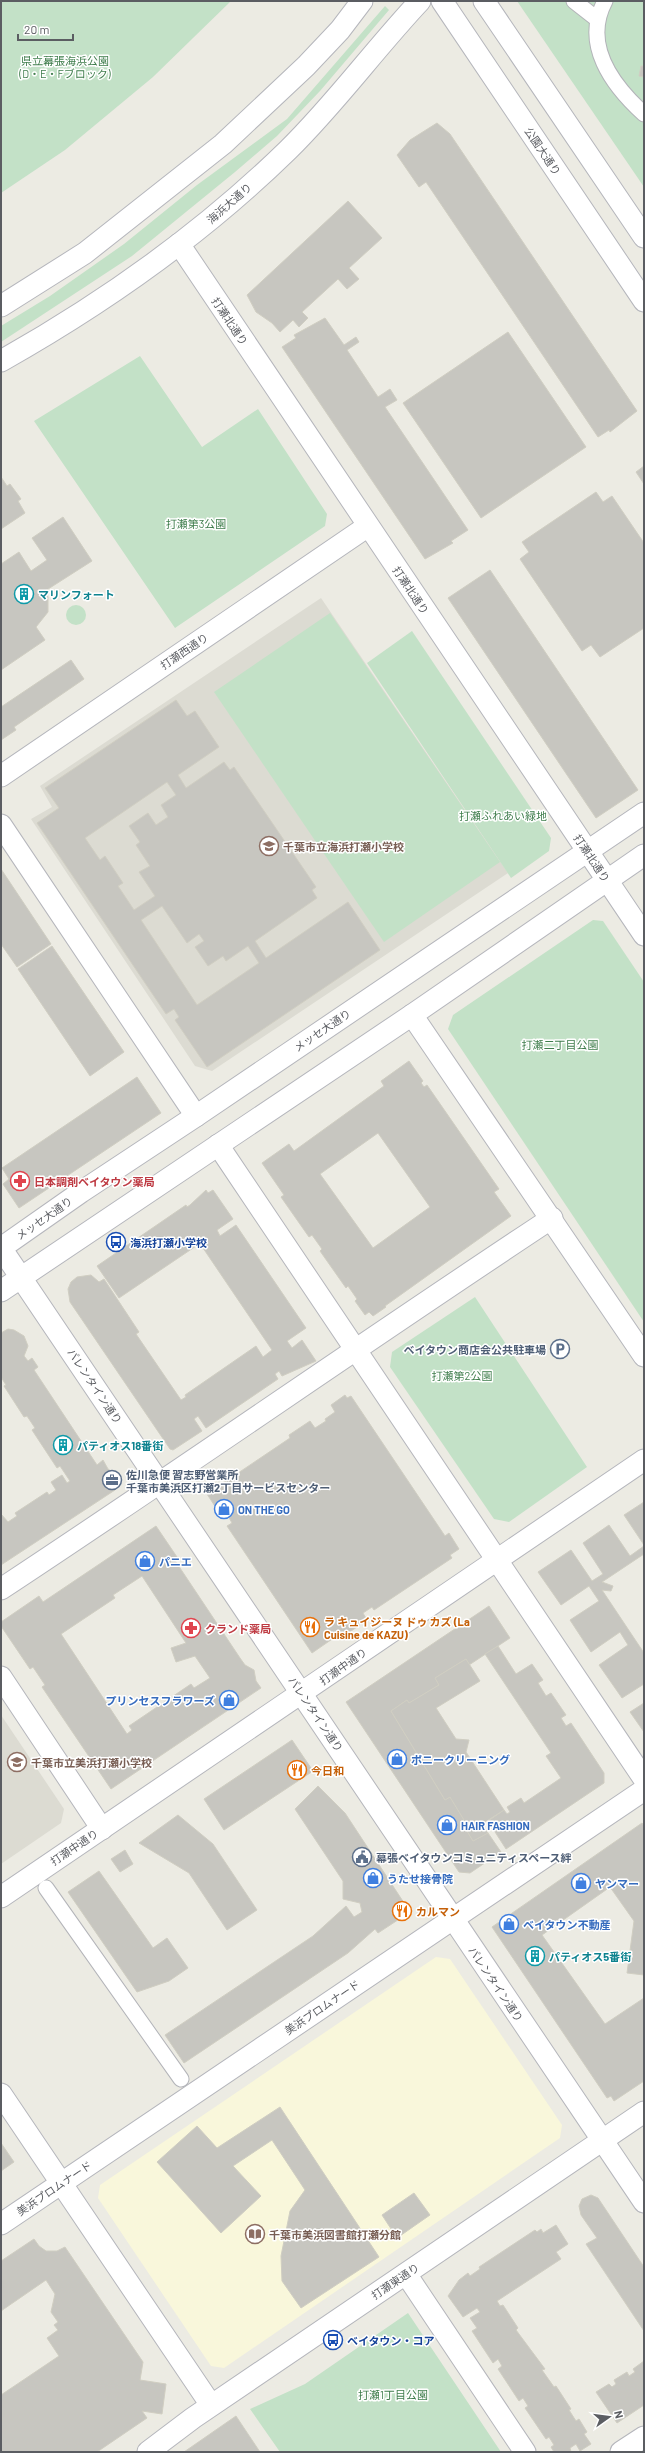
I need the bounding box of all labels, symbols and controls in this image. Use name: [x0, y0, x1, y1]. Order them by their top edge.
scale bar: [18, 16, 73, 42]
text: 20 m: [24, 22, 50, 36]
park label: 県立幕張海浜公園 (D・E・Fブロック): [18, 54, 111, 80]
street label: 公園大通り: [522, 125, 564, 177]
street label: 海浜大通り: [204, 180, 254, 226]
street label: 打瀬北通り: [209, 295, 251, 347]
park label: 打瀬第3公園: [166, 517, 226, 530]
street label: 打瀬北通り: [390, 564, 432, 616]
building icon: マリンフォート: [13, 583, 35, 605]
place label: マリンフォート: [38, 588, 115, 601]
street label: 打瀬西通り: [158, 630, 210, 672]
park label: 打瀬ふれあい緑地: [459, 809, 547, 822]
street label: 打瀬北通り: [571, 832, 613, 884]
school or university icon: 千葉市立海浜打瀬小学校: [258, 835, 280, 857]
place label: 千葉市立海浜打瀬小学校: [283, 840, 404, 853]
street label: メッセ大通り: [291, 1006, 353, 1054]
park label: 打瀬二丁目公園: [522, 1038, 599, 1051]
pharmacy icon: 日本調剤ベイタウン薬局: [9, 1170, 31, 1192]
place label: 日本調剤ベイタウン薬局: [34, 1175, 155, 1188]
street label: メッセ大通り: [13, 1194, 75, 1242]
bus stop icon: 海浜打瀬小学校: [105, 1231, 127, 1253]
place label: 海浜打瀬小学校: [130, 1236, 207, 1249]
parking icon: ベイタウン商店会公共駐車場: [549, 1338, 571, 1360]
place label: ベイタウン商店会公共駐車場: [403, 1343, 546, 1356]
street label: バレンタイン通り: [65, 1346, 125, 1426]
park label: 打瀬第2公園: [432, 1369, 492, 1382]
building icon: パティオス18番街: [52, 1434, 74, 1456]
place label: パティオス18番街: [77, 1439, 163, 1452]
place label: 佐川急便 習志野営業所 千葉市美浜区打瀬2丁目サービスセンター: [126, 1468, 330, 1494]
office icon: 佐川急便 習志野営業所 千葉市美浜区打瀬2丁目サービスセンター: [101, 1469, 123, 1491]
shop icon: ON THE GO: [213, 1498, 235, 1520]
place label: ON THE GO: [238, 1503, 290, 1516]
shop icon: パニエ: [134, 1550, 156, 1572]
place label: パニエ: [159, 1555, 192, 1568]
place label: ラ キュイジーヌ ドゥ カズ (La Cuisine de KAZU): [324, 1615, 470, 1641]
restaurant icon: ラ キュイジーヌ ドゥ カズ (La Cuisine de KAZU): [299, 1616, 321, 1638]
pharmacy icon: クランド薬局: [180, 1617, 202, 1639]
place label: クランド薬局: [205, 1622, 271, 1635]
street label: 打瀬中通り: [317, 1645, 369, 1687]
street label: バレンタイン通り: [286, 1674, 346, 1754]
shop icon: プリンセスフラワーズ: [218, 1689, 240, 1711]
place label: プリンセスフラワーズ: [106, 1694, 215, 1707]
shop icon: ポニークリーニング: [386, 1748, 408, 1770]
school or university icon: 千葉市立美浜打瀬小学校: [6, 1751, 28, 1773]
place label: ポニークリーニング: [411, 1753, 510, 1766]
place label: 千葉市立美浜打瀬小学校: [31, 1756, 152, 1769]
restaurant icon: 今日和: [286, 1759, 308, 1781]
place label: 今日和: [311, 1764, 344, 1777]
shop icon: HAIR FASHION: [436, 1814, 458, 1836]
place label: HAIR FASHION: [461, 1819, 530, 1832]
street label: 打瀬中通り: [48, 1826, 100, 1868]
public building icon: 幕張ベイタウンコミュニティスペース絆: [351, 1846, 373, 1868]
place label: 幕張ベイタウンコミュニティスペース絆: [376, 1851, 572, 1864]
shop icon: うたせ接骨院: [362, 1867, 384, 1889]
place label: うたせ接骨院: [387, 1872, 453, 1885]
shop icon: ヤンマー: [570, 1872, 592, 1894]
place label: ヤンマー: [595, 1877, 639, 1890]
restaurant icon: カルマン: [391, 1900, 413, 1922]
place label: カルマン: [416, 1905, 460, 1918]
shop icon: ベイタウン不動産: [498, 1913, 520, 1935]
place label: ベイタウン不動産: [523, 1918, 611, 1931]
street label: バレンタイン通り: [466, 1944, 526, 2024]
building icon: パティオス5番街: [524, 1945, 546, 1967]
place label: パティオス5番街: [549, 1950, 631, 1963]
street label: 美浜プロムナード: [282, 1977, 362, 2037]
street label: 美浜プロムナード: [14, 2158, 94, 2218]
library icon: 千葉市美浜図書館打瀬分館: [244, 2223, 266, 2245]
place label: 千葉市美浜図書館打瀬分館: [269, 2228, 401, 2241]
street label: 打瀬東通り: [369, 2260, 421, 2302]
bus stop icon: ベイタウン・コア: [322, 2329, 344, 2351]
place label: ベイタウン・コア: [347, 2334, 435, 2347]
park label: 打瀬1丁目公園: [358, 2388, 428, 2401]
north arrow: [589, 2397, 629, 2437]
text: N: [612, 2409, 626, 2420]

